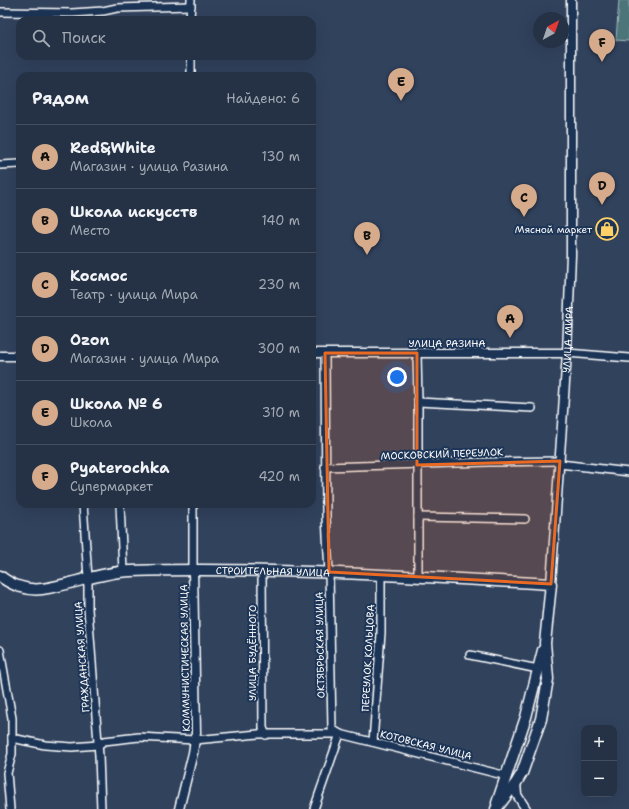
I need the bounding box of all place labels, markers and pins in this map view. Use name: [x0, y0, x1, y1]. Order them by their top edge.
pin: F: [589, 29, 615, 62]
pin: E: [388, 68, 414, 101]
pin: D: [589, 172, 615, 205]
pin: C: [511, 184, 537, 217]
shop icon: Мясной маркет: [594, 216, 620, 242]
pin: B: [354, 222, 380, 255]
place label: Мясной маркет: [515, 223, 593, 236]
pin: A: [497, 305, 523, 338]

